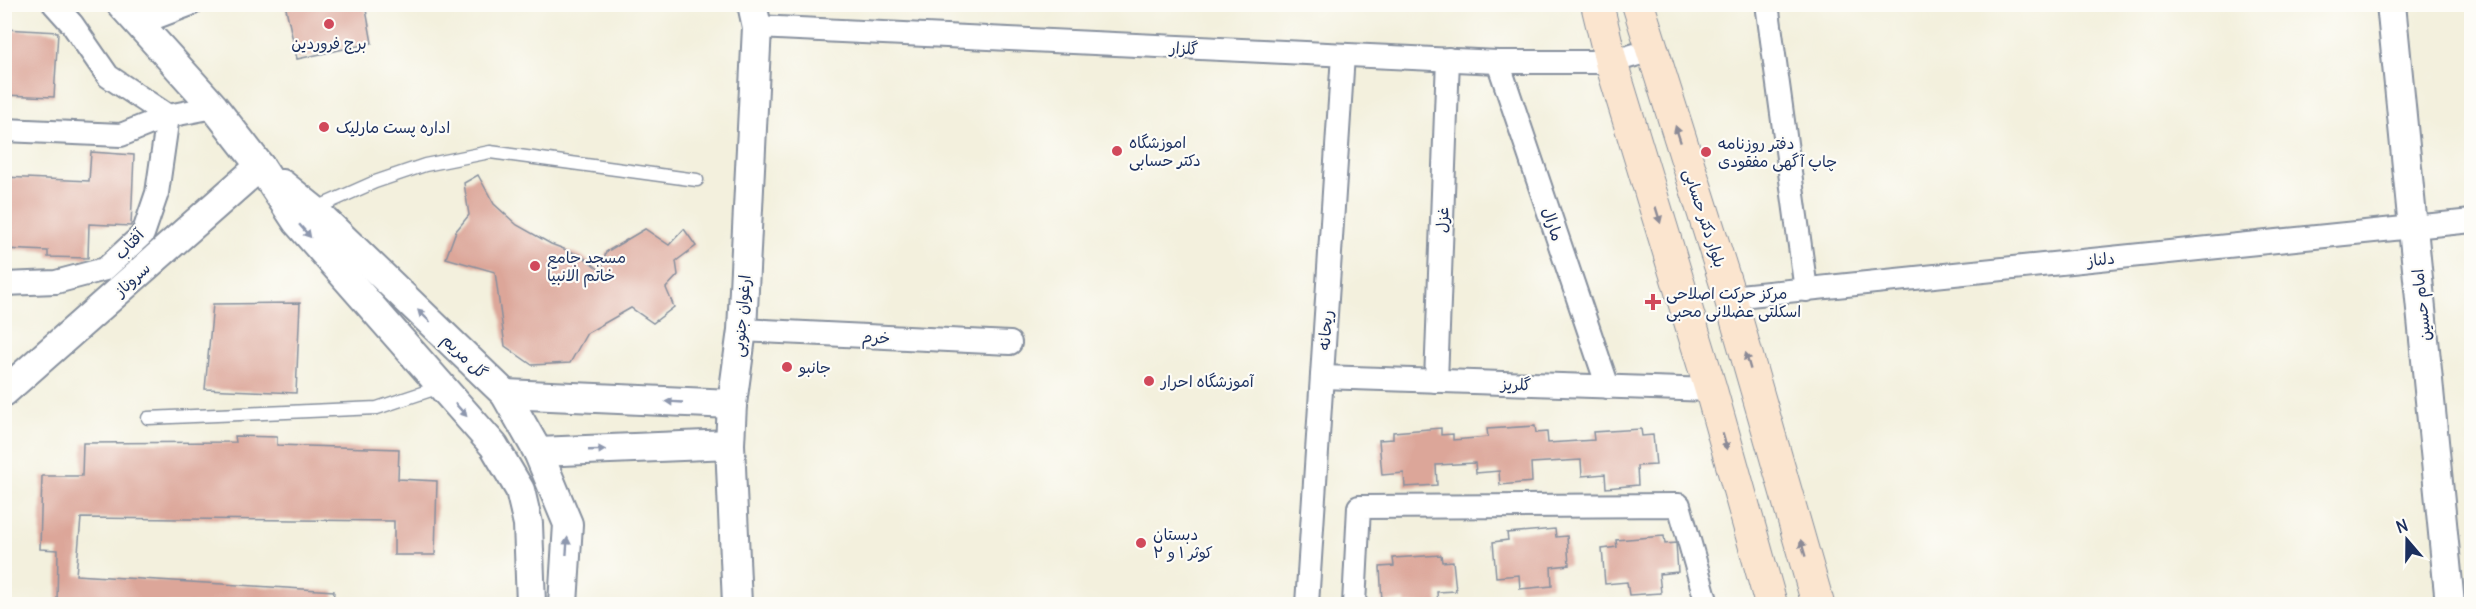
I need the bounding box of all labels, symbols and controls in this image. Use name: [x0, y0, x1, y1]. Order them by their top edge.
marker: برج فروردین: [322, 17, 336, 31]
place label: برج فروردین: [291, 33, 367, 54]
street label: گلزار: [1167, 37, 1199, 59]
place label: اداره پست مارلیک: [336, 117, 450, 138]
marker: اداره پست مارلیک: [317, 120, 331, 134]
one-way arrow: [1673, 125, 1682, 143]
place label: اموزشگاه دکتر حسابی: [1129, 132, 1201, 171]
place label: دفتر روزنامه چاپ آگهی مفقودی: [1718, 133, 1837, 172]
marker: اموزشگاه دکتر حسابی: [1110, 144, 1124, 158]
marker: دفتر روزنامه چاپ آگهی مفقودی: [1699, 145, 1713, 159]
street label: بلوار دکتر حسابی: [1679, 166, 1730, 270]
street label: مارال: [1538, 205, 1568, 243]
one-way arrow: [1654, 206, 1663, 224]
street label: غزل: [1432, 207, 1452, 233]
one-way arrow: [298, 223, 311, 238]
street label: آفتاب: [110, 224, 149, 263]
place label: مسجد جامع خاتم الانبیا: [547, 247, 626, 288]
street label: دلناز: [2084, 248, 2116, 271]
street label: سروناز: [108, 258, 154, 302]
marker: مسجد جامع خاتم الانبیا: [528, 259, 542, 273]
street label: امام حسین: [2407, 267, 2438, 342]
street label: ارغوان جنوبی: [727, 274, 756, 358]
place label: مرکز حرکت اصلاحی اسکلتی عضلانی محبی: [1666, 283, 1801, 322]
marker: مرکز حرکت اصلاحی اسکلتی عضلانی محبی: [1644, 293, 1662, 311]
street label: ریحانه: [1314, 309, 1336, 351]
one-way arrow: [418, 310, 432, 324]
street label: خرم: [861, 326, 891, 351]
street label: گل مریم: [436, 329, 492, 385]
one-way arrow: [1743, 352, 1752, 370]
place label: جانبو: [797, 357, 831, 378]
marker: جانبو: [780, 360, 794, 374]
place label: آموزشگاه احرار: [1159, 371, 1255, 392]
street label: گلریز: [1499, 373, 1532, 395]
marker: آموزشگاه احرار: [1142, 374, 1156, 388]
one-way arrow: [664, 397, 683, 406]
one-way arrow: [454, 402, 468, 417]
one-way arrow: [1721, 433, 1730, 451]
one-way arrow: [587, 445, 606, 454]
north arrow: [2377, 510, 2437, 570]
text: N: [2393, 515, 2410, 537]
place label: دبستان کوثر ۱ و ۲: [1153, 524, 1213, 563]
marker: دبستان کوثر ۱ و ۲: [1134, 536, 1148, 550]
one-way arrow: [562, 537, 571, 556]
one-way arrow: [1797, 539, 1807, 557]

